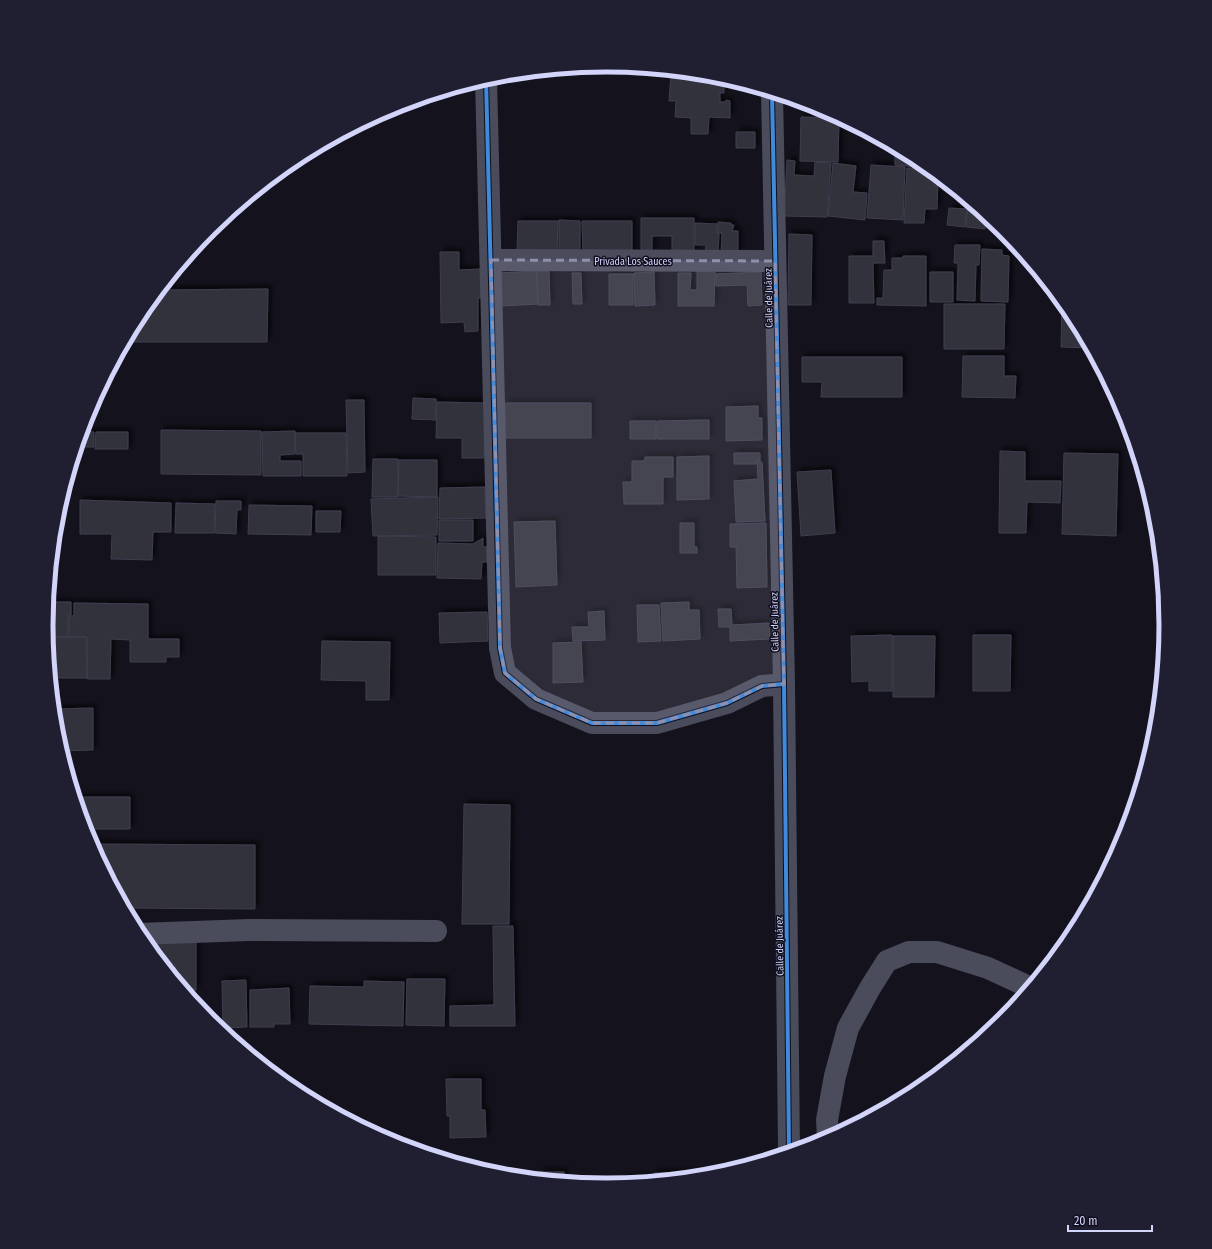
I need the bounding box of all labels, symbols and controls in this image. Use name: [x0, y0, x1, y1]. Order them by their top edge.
street label: Privada Los Sauces: [594, 256, 672, 268]
street label: Calle de Juárez: [762, 268, 776, 328]
street label: Calle de Juárez: [768, 592, 782, 652]
street label: Calle de Juárez: [773, 916, 787, 976]
scale bar: [1068, 1207, 1152, 1233]
text: 20 m: [1074, 1214, 1098, 1228]

